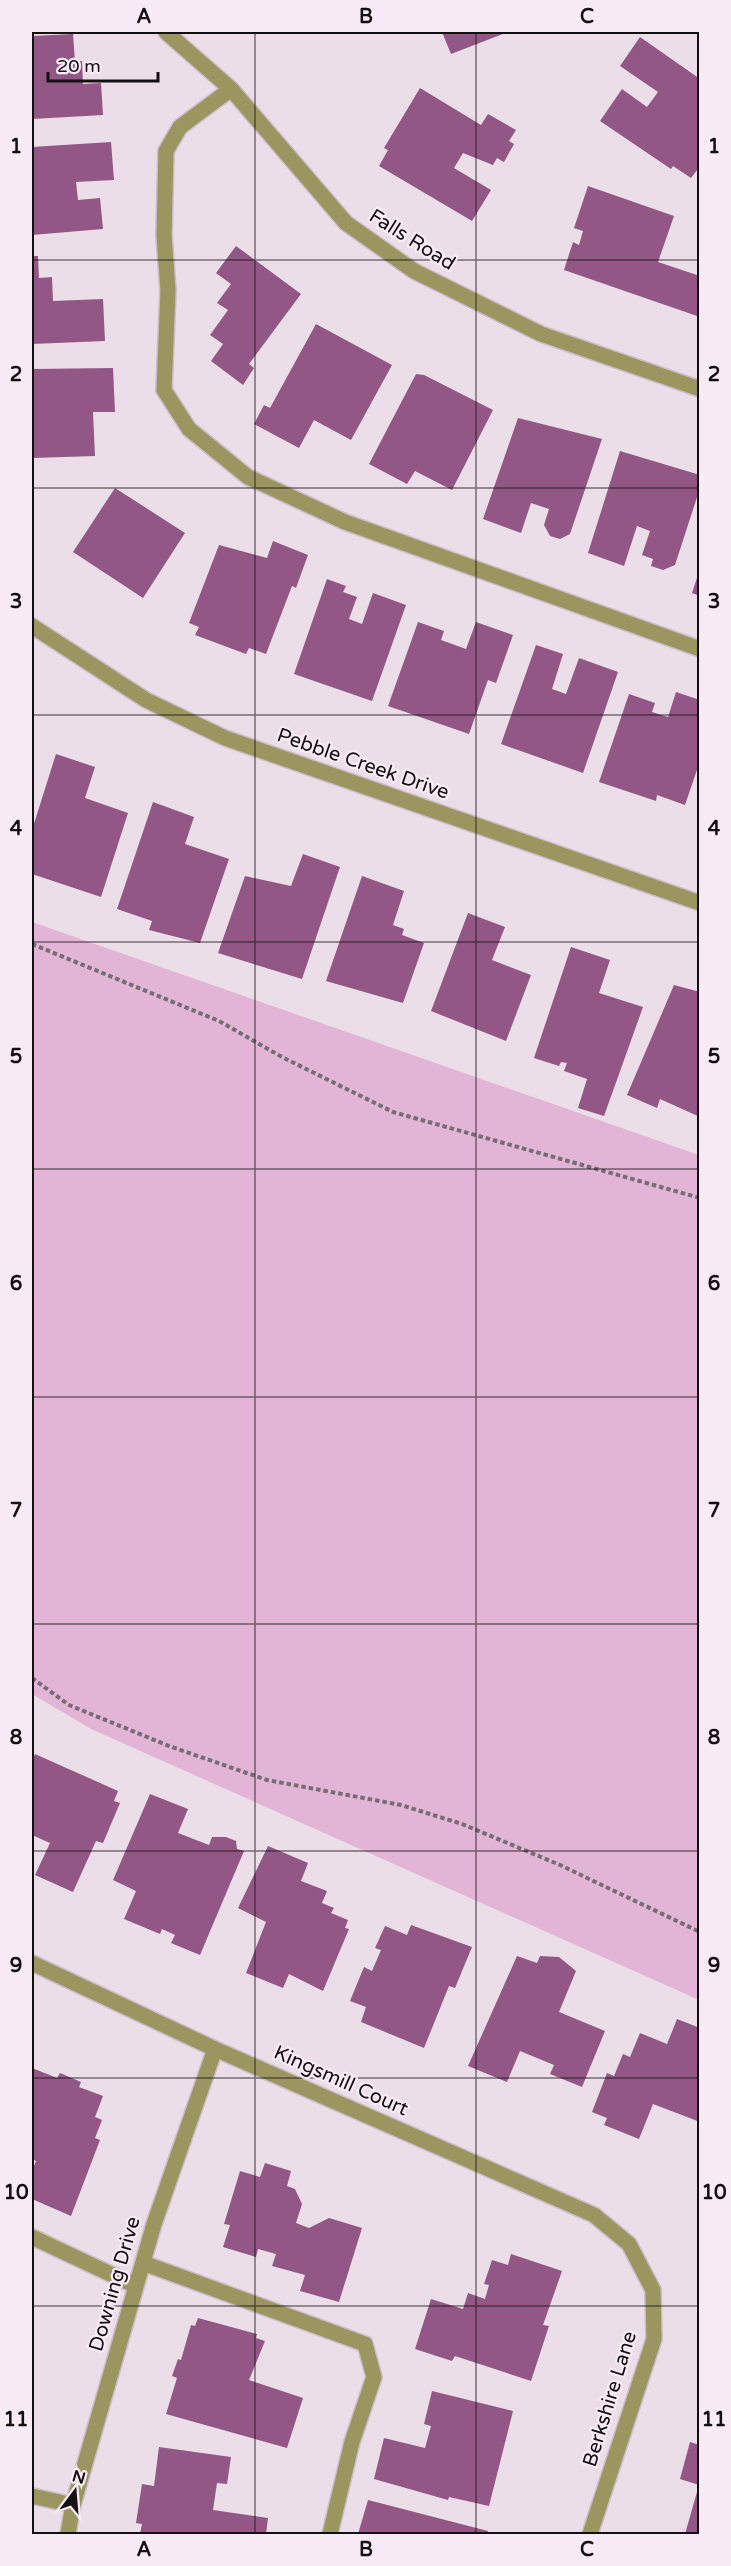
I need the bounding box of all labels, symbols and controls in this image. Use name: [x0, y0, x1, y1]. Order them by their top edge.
text: A: [137, 5, 152, 29]
text: B: [359, 5, 373, 29]
text: C: [580, 5, 594, 29]
scale bar: [48, 45, 158, 83]
text: 20 m: [57, 55, 101, 77]
text: 1: [10, 135, 22, 159]
text: 1: [708, 135, 720, 159]
street label: Falls Road: [365, 204, 459, 276]
text: 2: [10, 363, 22, 387]
text: 2: [708, 363, 720, 387]
text: 3: [10, 590, 22, 614]
text: 3: [708, 590, 720, 614]
street label: Pebble Creek Drive: [274, 723, 452, 805]
text: 4: [10, 817, 23, 841]
text: 4: [708, 817, 721, 841]
text: 5: [10, 1045, 22, 1069]
text: 5: [708, 1045, 720, 1069]
text: 6: [10, 1272, 22, 1296]
text: 6: [708, 1272, 720, 1296]
text: 7: [10, 1499, 22, 1523]
text: 7: [708, 1499, 720, 1523]
text: 8: [10, 1726, 22, 1750]
text: 8: [708, 1726, 720, 1750]
text: 9: [10, 1954, 22, 1978]
text: 9: [708, 1954, 720, 1978]
street label: Kingsmill Court: [270, 2041, 412, 2121]
text: 10: [3, 2181, 29, 2205]
text: 10: [701, 2181, 727, 2205]
street label: Downing Drive: [84, 2214, 146, 2354]
street label: Berkshire Lane: [578, 2328, 642, 2470]
text: 11: [3, 2408, 29, 2432]
text: 11: [701, 2408, 727, 2432]
north arrow: [45, 2461, 105, 2521]
text: N: [70, 2466, 88, 2489]
text: A: [137, 2538, 152, 2562]
text: B: [359, 2538, 373, 2562]
text: C: [580, 2538, 594, 2562]

